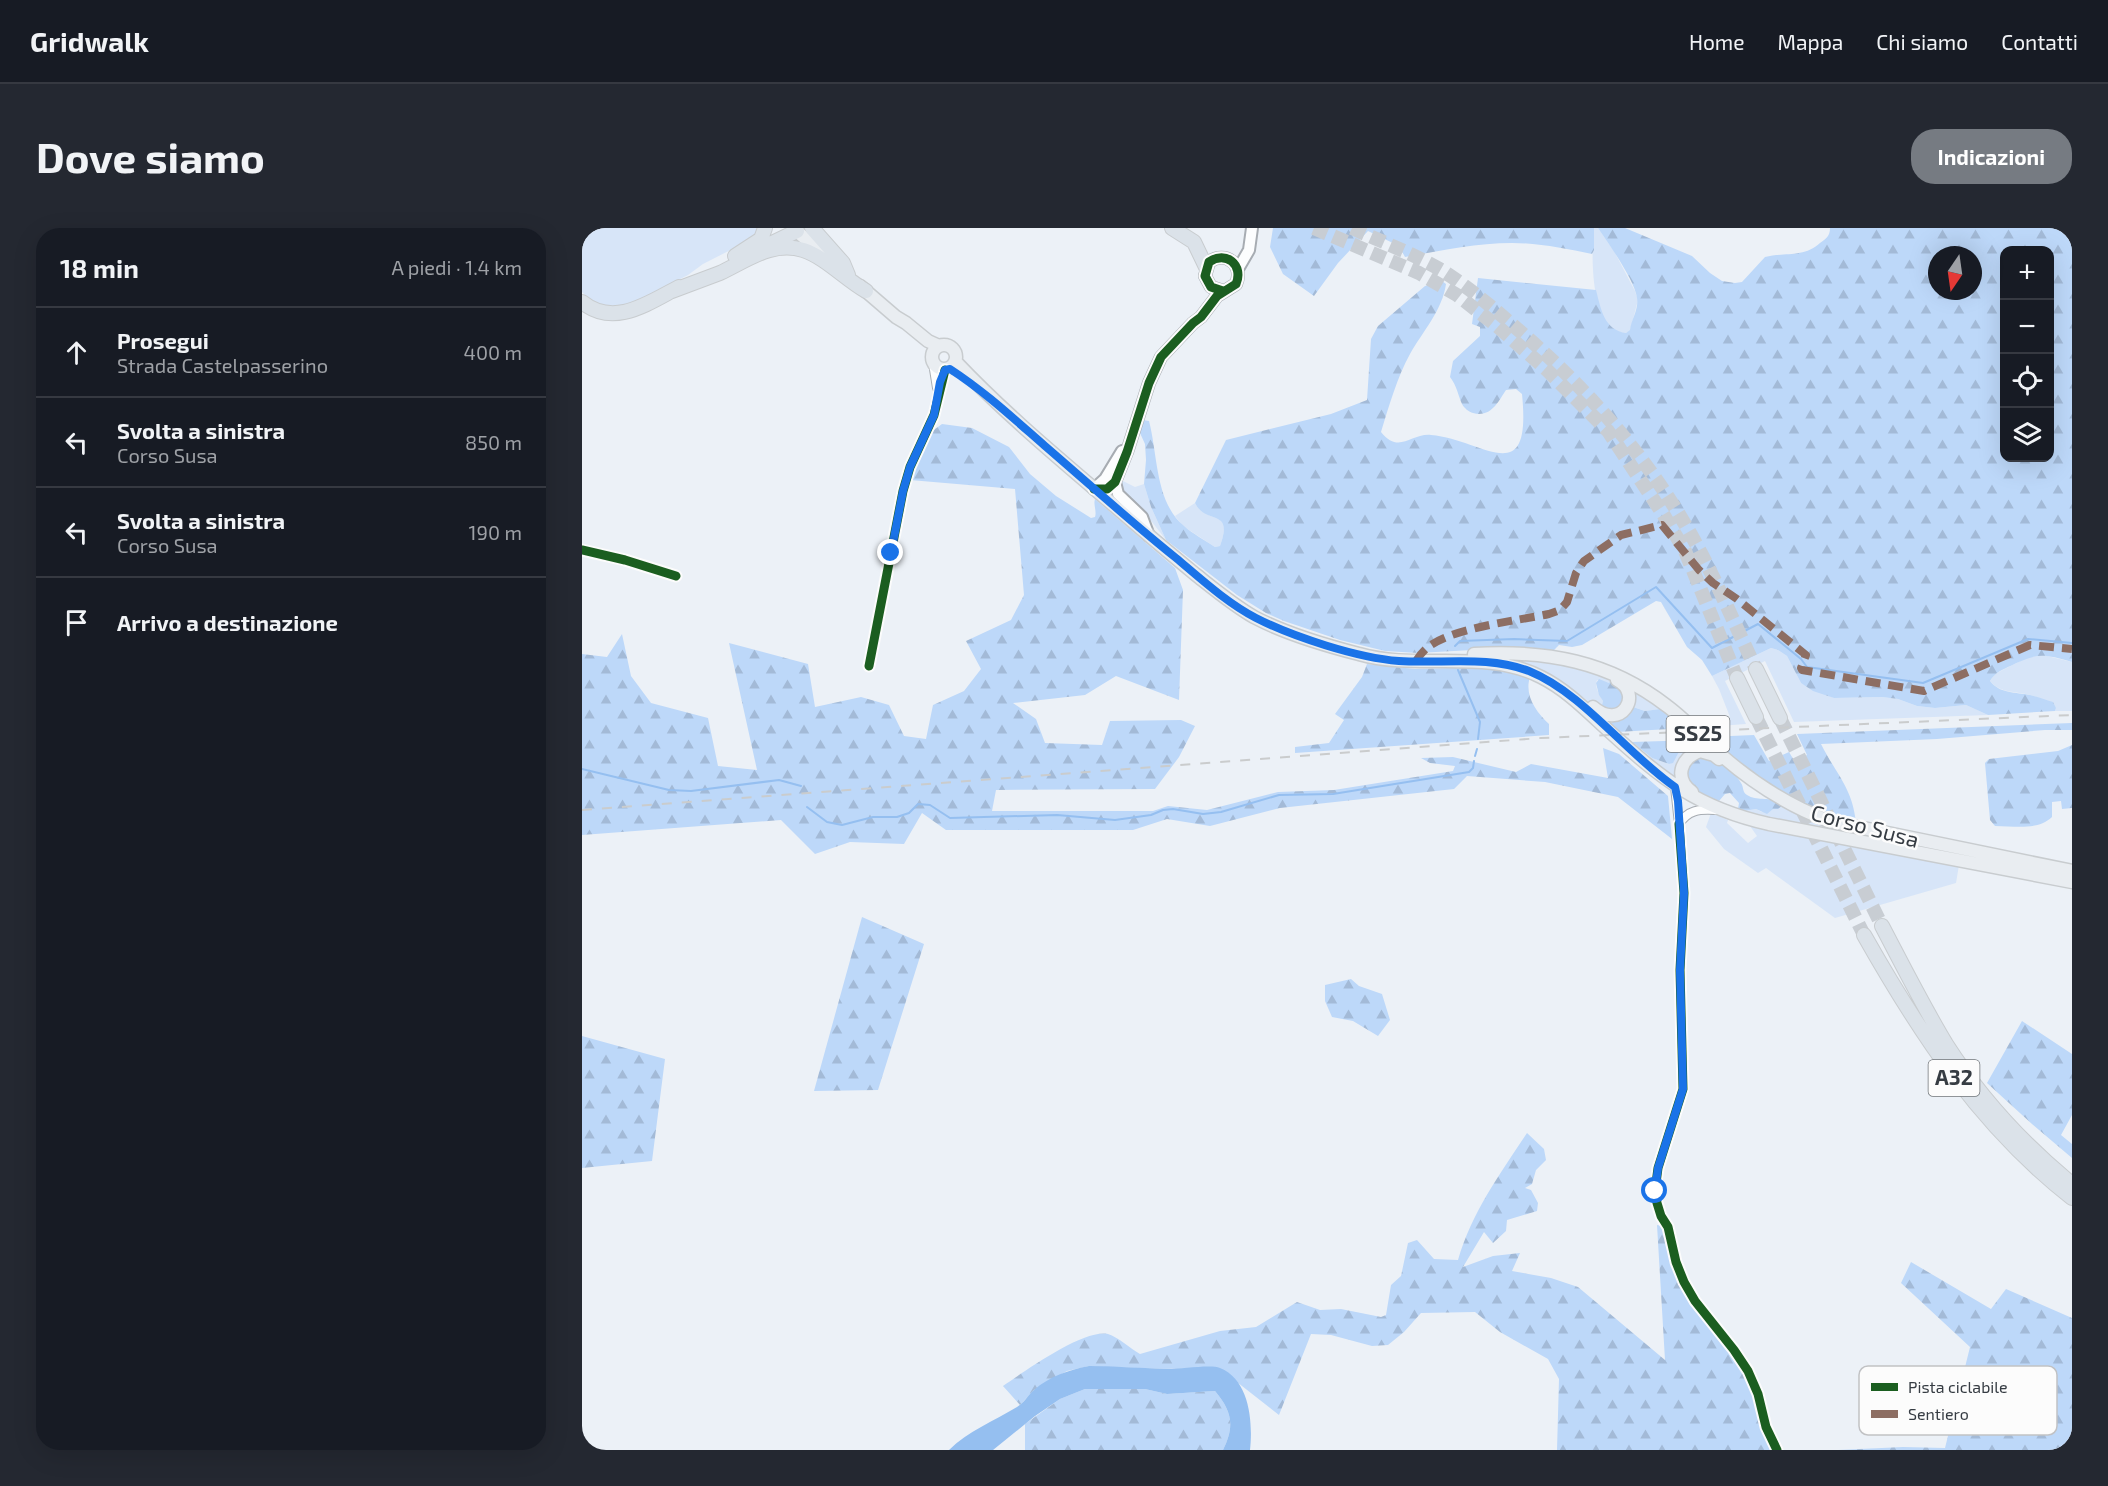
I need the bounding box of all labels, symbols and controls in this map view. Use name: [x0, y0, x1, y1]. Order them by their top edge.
text: Gridwalk: [30, 24, 149, 58]
text: Home: [1689, 29, 1745, 54]
text: Mappa: [1778, 29, 1843, 54]
text: Chi siamo: [1876, 29, 1968, 54]
text: Contatti: [2001, 29, 2078, 54]
button: Indicazioni: [1911, 129, 2072, 184]
text: Dove siamo: [36, 131, 265, 181]
north arrow: [1928, 246, 1982, 300]
map controls: [2000, 246, 2054, 462]
button: +: [2000, 246, 2054, 300]
text: 18 min: [60, 252, 139, 283]
text: A piedi · 1.4 km: [391, 255, 522, 279]
button: −: [2000, 300, 2054, 354]
text: Prosegui: [117, 327, 209, 353]
icon: ahead: [60, 336, 93, 369]
text: 400 m: [464, 340, 522, 364]
text: Strada Castelpasserino: [117, 353, 328, 377]
button: locate: [2000, 354, 2054, 408]
button: layers: [2000, 408, 2054, 462]
text: Svolta a sinistra: [117, 417, 285, 443]
icon: left: [60, 426, 93, 459]
text: 850 m: [465, 430, 522, 454]
text: Corso Susa: [117, 443, 218, 467]
text: Svolta a sinistra: [117, 507, 285, 533]
icon: left: [60, 516, 93, 549]
text: 190 m: [469, 520, 522, 544]
text: Corso Susa: [117, 533, 218, 557]
route end: [877, 539, 903, 565]
icon: arrive: [60, 606, 93, 639]
text: Arrivo a destinazione: [117, 609, 338, 635]
road number: SS25: [1666, 716, 1730, 752]
street label: Corso Susa: [1808, 798, 1922, 852]
road number: A32: [1928, 1060, 1980, 1096]
route start: [1641, 1177, 1667, 1203]
legend: [1859, 1366, 2057, 1435]
text: Pista ciclabile: [1908, 1377, 2008, 1396]
text: Sentiero: [1908, 1404, 1969, 1423]

